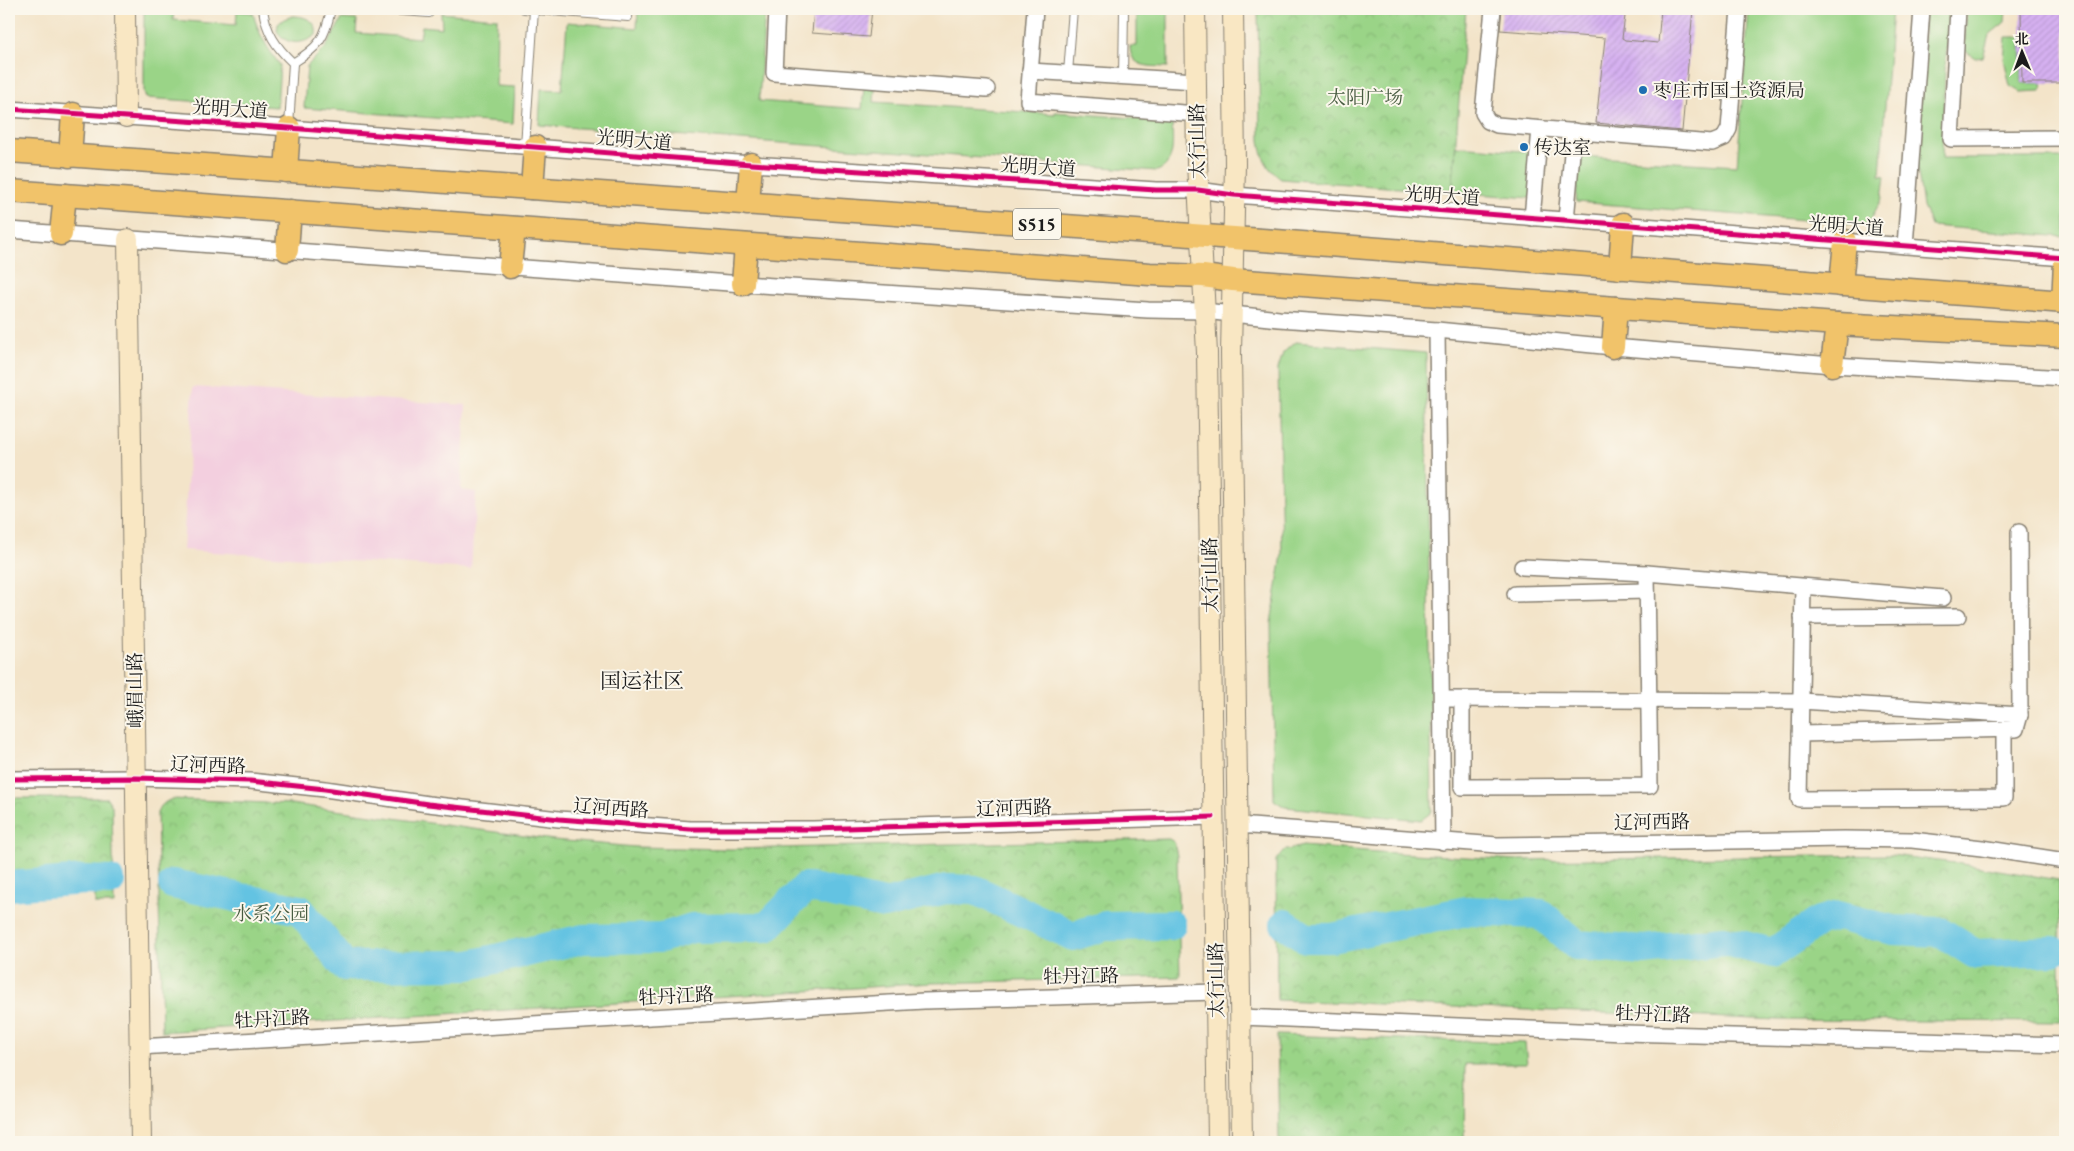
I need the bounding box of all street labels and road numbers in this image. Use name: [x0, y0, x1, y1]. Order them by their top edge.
street label: 光明大道: [191, 94, 269, 124]
street label: 太行山路: [1184, 103, 1210, 179]
street label: 光明大道: [595, 124, 673, 156]
street label: 光明大道: [999, 152, 1077, 182]
street label: 光明大道: [1403, 181, 1481, 211]
road number: S515: [1013, 208, 1061, 240]
street label: 光明大道: [1807, 211, 1885, 241]
street label: 太行山路: [1197, 537, 1223, 613]
street label: 峨眉山路: [122, 652, 148, 728]
street label: 辽河西路: [170, 751, 246, 779]
street label: 辽河西路: [572, 793, 650, 823]
street label: 辽河西路: [976, 794, 1052, 822]
street label: 辽河西路: [1614, 809, 1690, 835]
street label: 太行山路: [1203, 942, 1229, 1018]
street label: 牡丹江路: [1043, 963, 1119, 989]
street label: 牡丹江路: [637, 982, 715, 1010]
street label: 牡丹江路: [1615, 1000, 1691, 1028]
street label: 牡丹江路: [233, 1005, 311, 1033]

